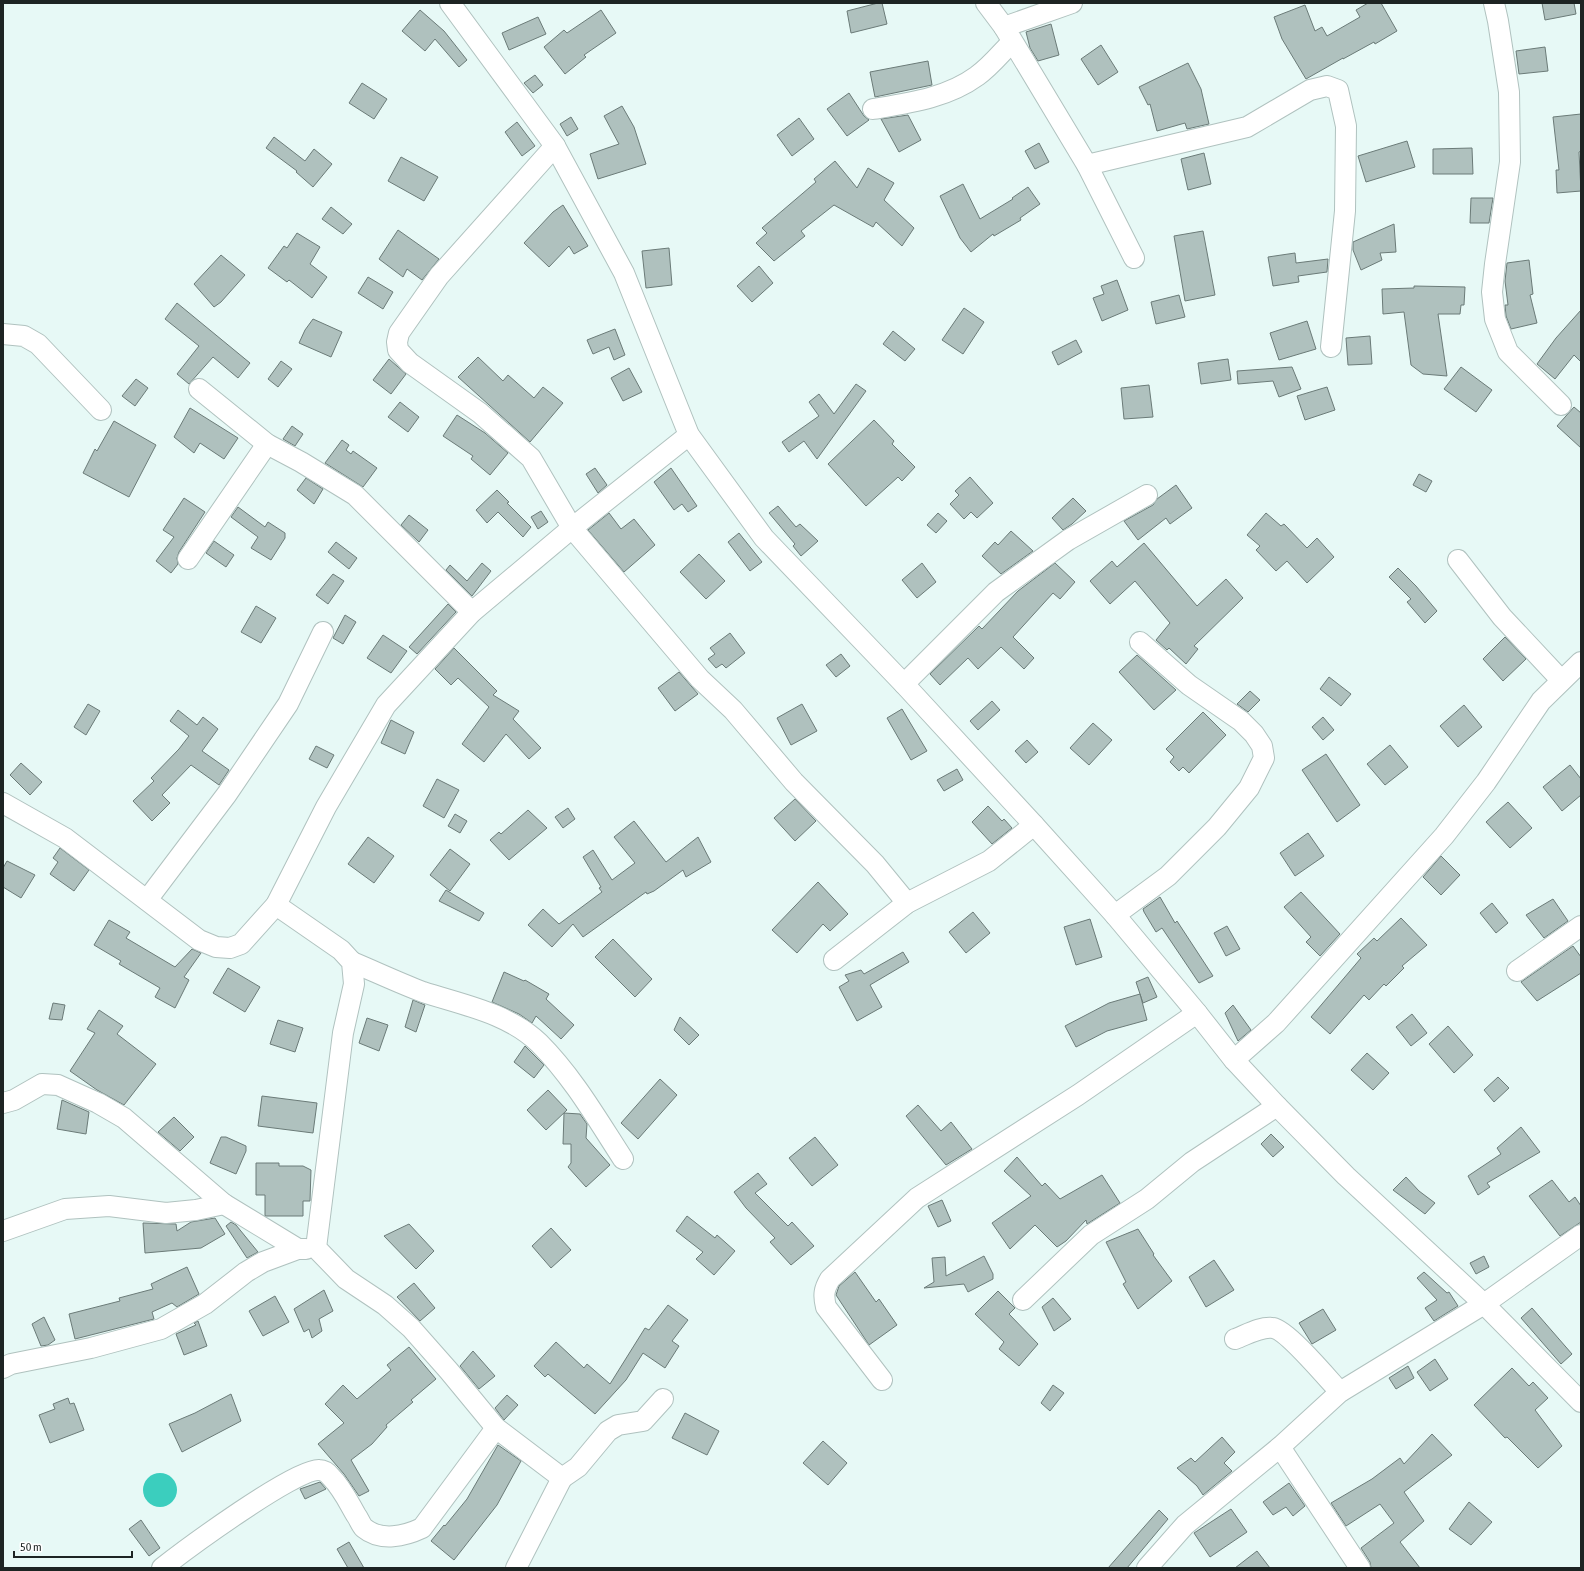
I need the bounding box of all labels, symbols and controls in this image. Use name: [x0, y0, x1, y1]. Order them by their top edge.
scale bar: [14, 1533, 132, 1559]
text: 50 m: [20, 1540, 42, 1554]

